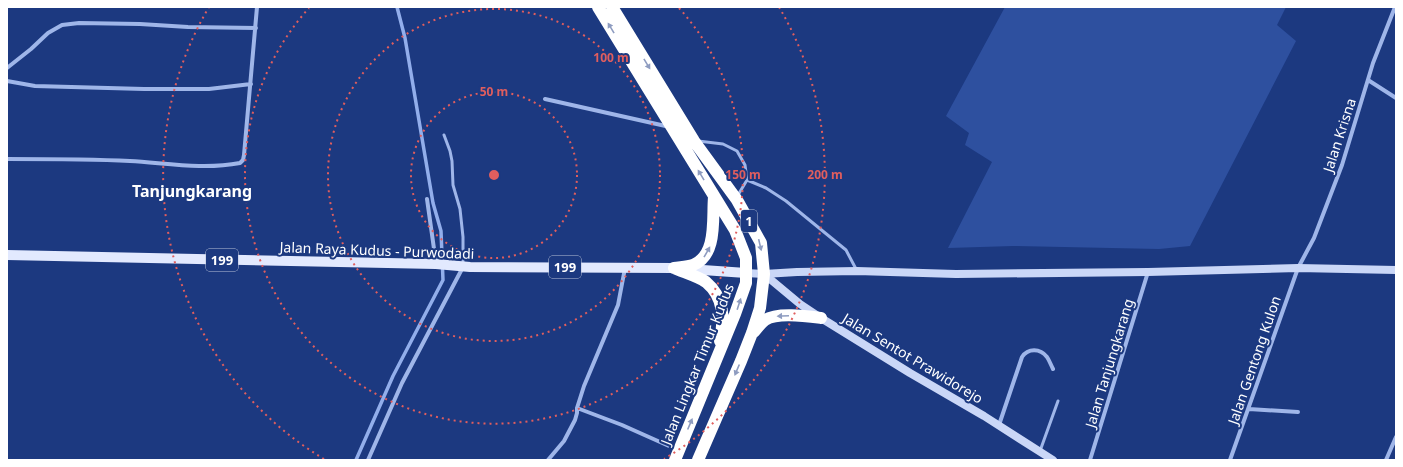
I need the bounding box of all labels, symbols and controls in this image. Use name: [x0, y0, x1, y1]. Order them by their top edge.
one-way arrow: [607, 23, 615, 33]
text: 100 m: [593, 49, 629, 66]
one-way arrow: [643, 59, 651, 69]
text: 50 m: [480, 83, 508, 100]
street label: Jalan Krisna: [1317, 96, 1360, 176]
text: 150 m: [725, 166, 761, 183]
text: 200 m: [807, 166, 843, 183]
centre of rings: [487, 168, 501, 182]
one-way arrow: [697, 169, 704, 181]
district label: Tanjungkarang: [132, 180, 252, 202]
road number: 1: [741, 210, 757, 232]
street label: Jalan Raya Kudus - Purwodadi: [277, 237, 475, 263]
one-way arrow: [757, 239, 763, 251]
one-way arrow: [703, 246, 710, 258]
road number: 199: [206, 249, 238, 271]
road number: 199: [549, 256, 581, 278]
street label: Jalan Lingkar Timur Kudus: [655, 280, 738, 449]
street label: Jalan Gentong Kulon: [1222, 293, 1285, 429]
street label: Jalan Tanjungkarang: [1080, 296, 1138, 432]
one-way arrow: [736, 297, 742, 309]
street label: Jalan Sentot Prawidorejo: [837, 307, 987, 408]
one-way arrow: [776, 313, 789, 319]
one-way arrow: [734, 365, 740, 377]
one-way arrow: [687, 418, 693, 430]

